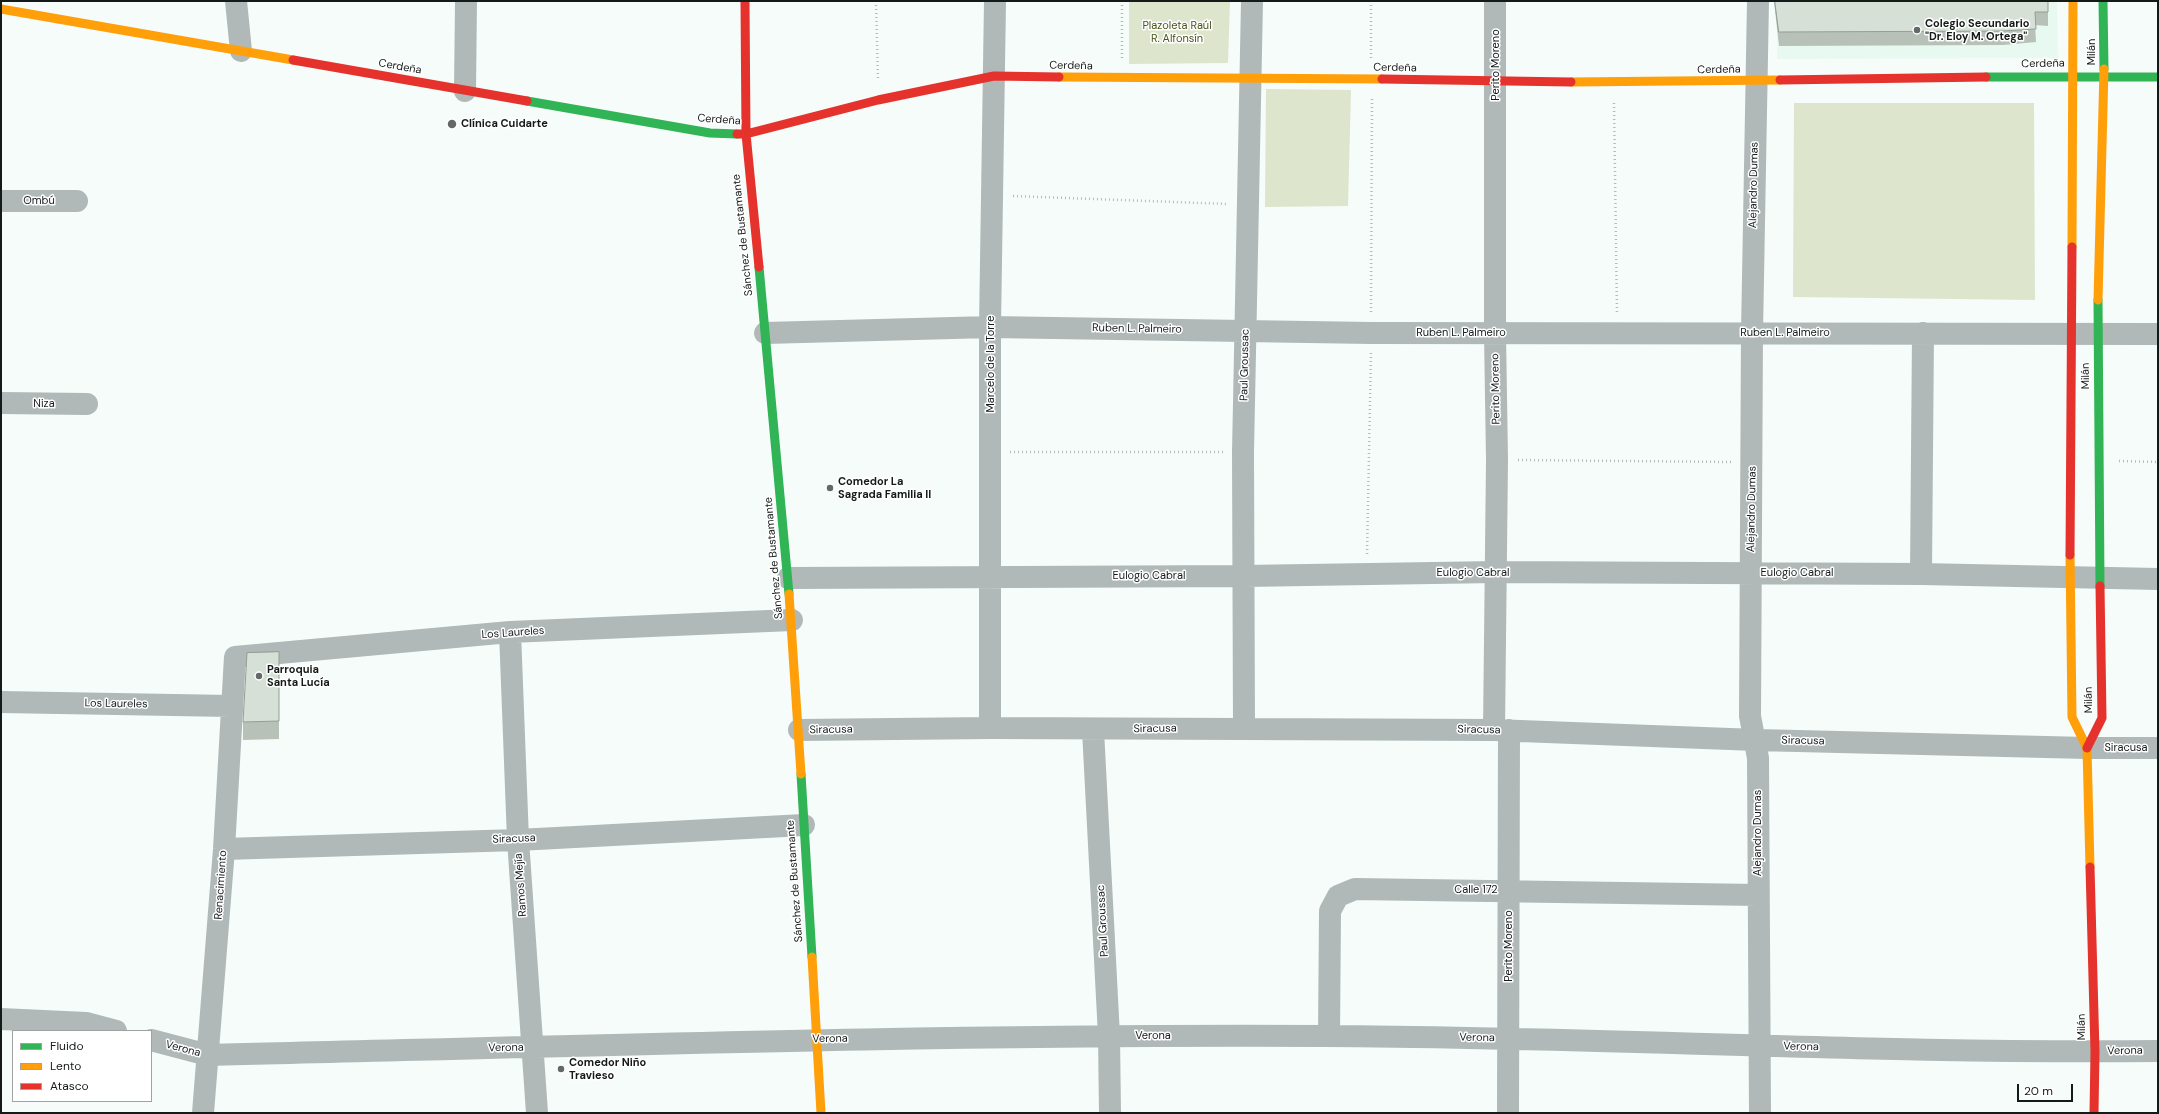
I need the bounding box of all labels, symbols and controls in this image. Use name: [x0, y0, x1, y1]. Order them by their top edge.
place label: Colegio Secundario "Dr. Eloy M. Ortega": [1925, 17, 2029, 43]
park label: Plazoleta Raúl R. Alfonsín: [1142, 19, 1212, 45]
marker: Colegio Secundario "Dr. Eloy M. Ortega": [1912, 25, 1922, 35]
street label: Perito Moreno: [1489, 29, 1503, 101]
street label: Milán: [2085, 39, 2099, 65]
street label: Cerdeña: [377, 57, 423, 77]
street label: Cerdeña: [2021, 57, 2065, 71]
street label: Cerdeña: [1049, 59, 1093, 73]
street label: Cerdeña: [1373, 61, 1417, 75]
street label: Cerdeña: [1697, 63, 1741, 77]
street label: Cerdeña: [697, 112, 741, 128]
place label: Clínica Cuidarte: [461, 117, 548, 131]
marker: Clínica Cuidarte: [446, 118, 458, 130]
street label: Alejandro Dumas: [1747, 142, 1761, 228]
street label: Sánchez de Bustamante: [730, 173, 756, 297]
street label: Ombú: [23, 194, 55, 208]
street label: Marcelo de la Torre: [984, 316, 998, 412]
street label: Ruben L. Palmeiro: [1092, 322, 1182, 336]
street label: Ruben L. Palmeiro: [1416, 326, 1506, 340]
street label: Ruben L. Palmeiro: [1740, 326, 1830, 340]
street label: Paul Groussac: [1238, 329, 1252, 401]
street label: Perito Moreno: [1489, 353, 1503, 425]
street label: Milán: [2079, 363, 2093, 389]
street label: Niza: [33, 397, 55, 411]
street label: Alejandro Dumas: [1745, 466, 1759, 552]
place label: Comedor La Sagrada Familia II: [838, 475, 931, 501]
marker: Comedor La Sagrada Familia II: [825, 483, 835, 493]
street label: Sánchez de Bustamante: [762, 496, 786, 620]
street label: Eulogio Cabral: [1437, 566, 1509, 580]
street label: Eulogio Cabral: [1761, 566, 1833, 580]
street label: Eulogio Cabral: [1113, 569, 1185, 583]
street label: Los Laureles: [481, 624, 545, 642]
place label: Parroquia Santa Lucía: [267, 663, 330, 689]
marker: Parroquia Santa Lucía: [254, 671, 264, 681]
street label: Milán: [2082, 687, 2096, 713]
street label: Los Laureles: [84, 697, 148, 711]
street label: Siracusa: [1133, 722, 1177, 736]
street label: Siracusa: [809, 723, 853, 737]
street label: Siracusa: [1457, 723, 1501, 737]
street label: Siracusa: [1781, 734, 1825, 748]
street label: Siracusa: [2104, 741, 2148, 755]
street label: Alejandro Dumas: [1751, 790, 1765, 876]
street label: Sánchez de Bustamante: [784, 819, 806, 943]
street label: Siracusa: [492, 832, 536, 846]
street label: Renacimiento: [212, 850, 230, 920]
street label: Ramos Mejía: [512, 853, 530, 917]
street label: Calle 172: [1454, 883, 1498, 897]
street label: Paul Groussac: [1095, 885, 1111, 957]
street label: Perito Moreno: [1502, 910, 1516, 982]
street label: Milán: [2075, 1014, 2089, 1040]
street label: Verona: [1135, 1029, 1171, 1043]
legend: [12, 1030, 152, 1102]
street label: Verona: [1459, 1031, 1495, 1045]
street label: Verona: [812, 1032, 848, 1046]
text: Fluido: [50, 1038, 84, 1054]
street label: Verona: [164, 1038, 202, 1060]
street label: Verona: [1783, 1040, 1819, 1054]
street label: Verona: [488, 1041, 524, 1055]
street label: Verona: [2107, 1044, 2143, 1058]
place label: Comedor Niño Travieso: [569, 1056, 646, 1082]
text: Lento: [50, 1058, 81, 1074]
marker: Comedor Niño Travieso: [556, 1064, 566, 1074]
scale bar: [2019, 1076, 2075, 1102]
text: Atasco: [50, 1078, 89, 1094]
text: 20 m: [2024, 1083, 2053, 1099]

